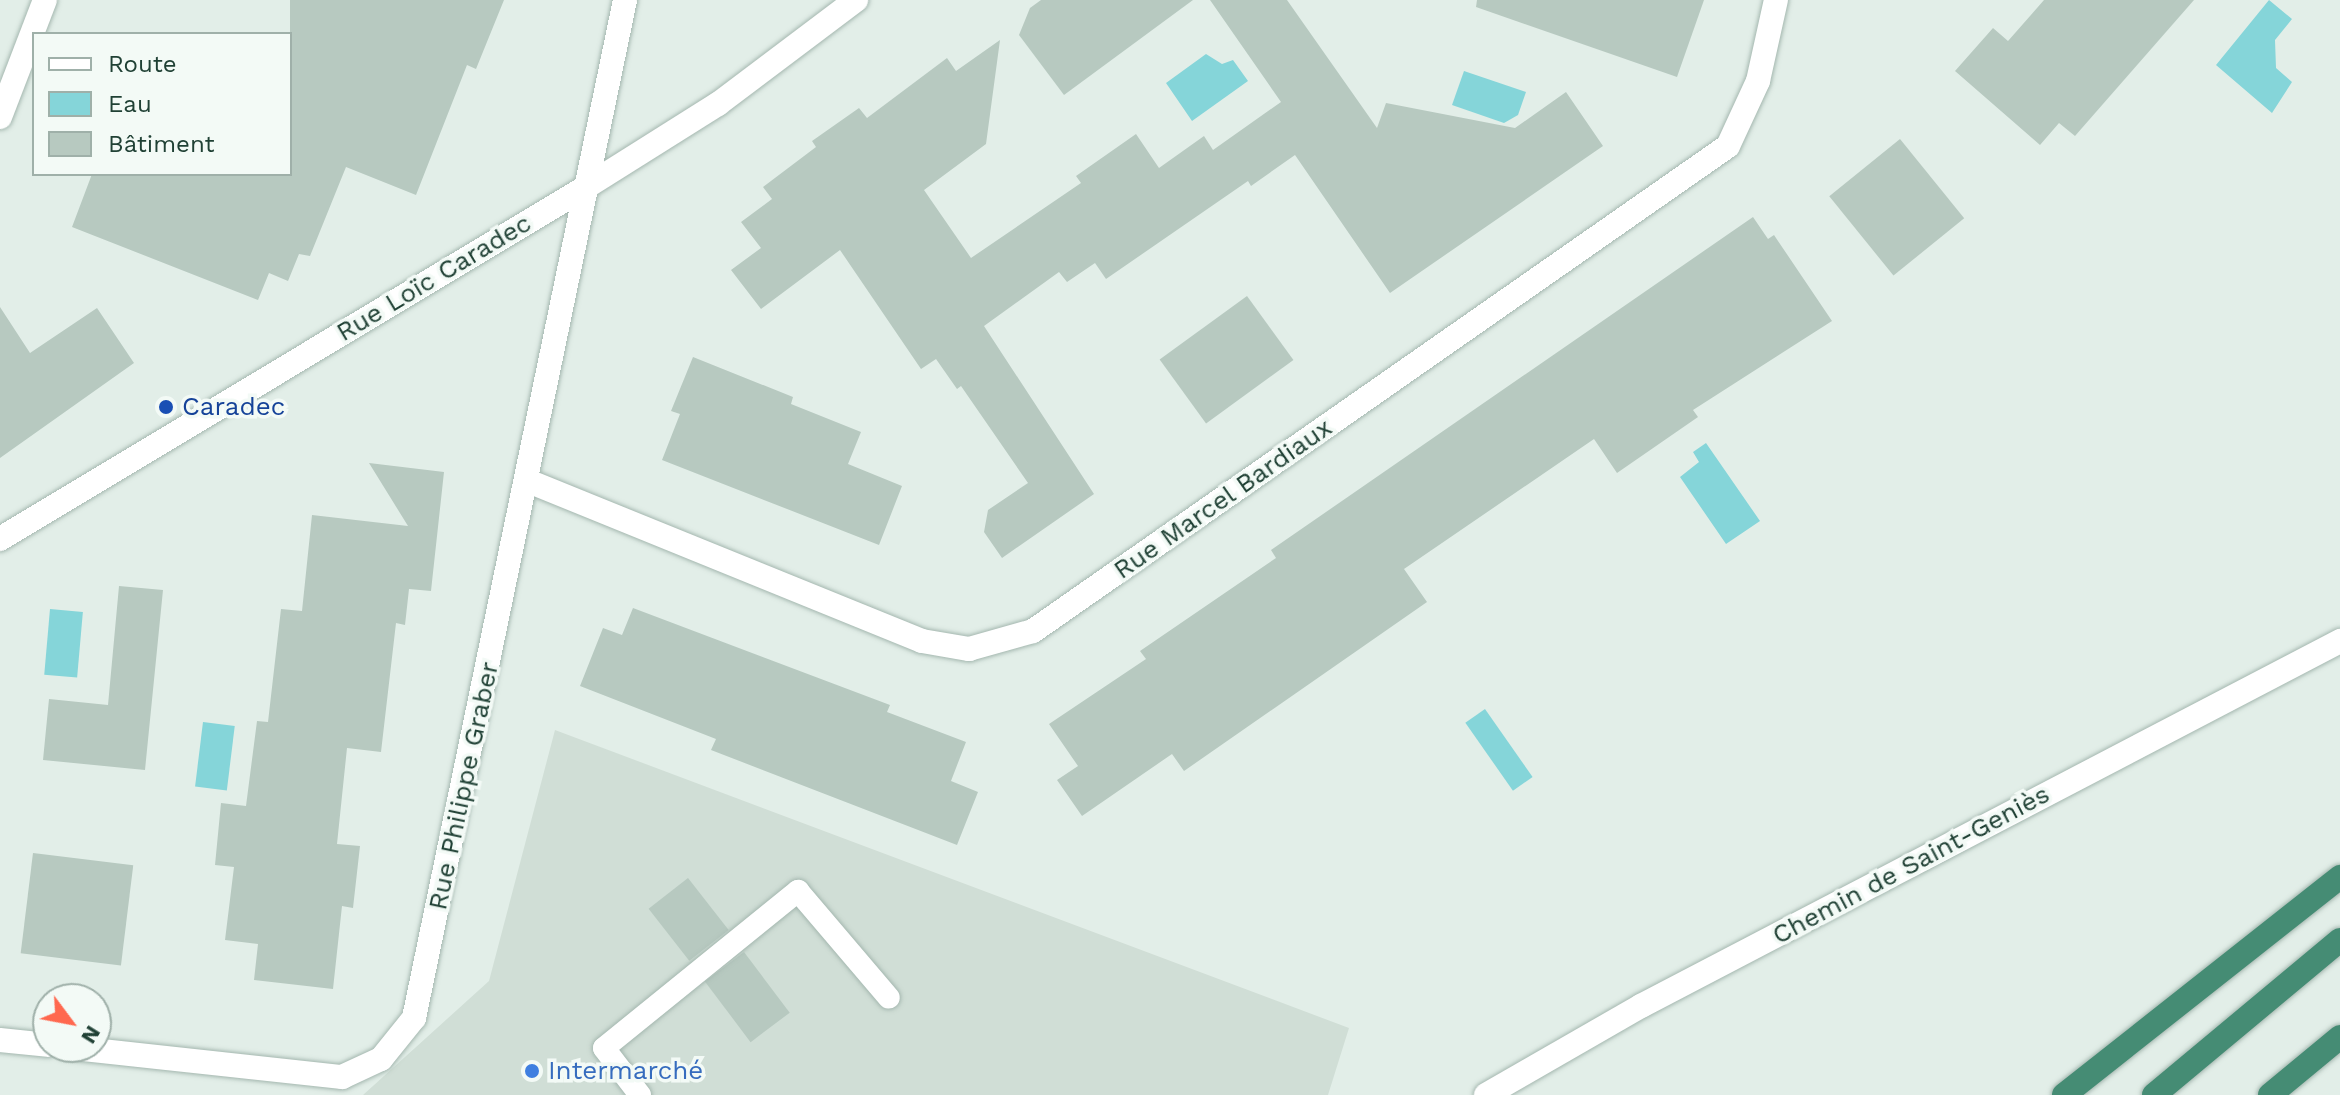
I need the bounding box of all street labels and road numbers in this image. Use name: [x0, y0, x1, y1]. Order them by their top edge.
street label: Rue Loïc Caradec: [331, 208, 537, 348]
street label: Rue Marcel Bardiaux: [1108, 412, 1338, 586]
street label: Rue Philippe Graber: [422, 659, 506, 913]
street label: Chemin de Saint-Geniès: [1767, 779, 2055, 951]

